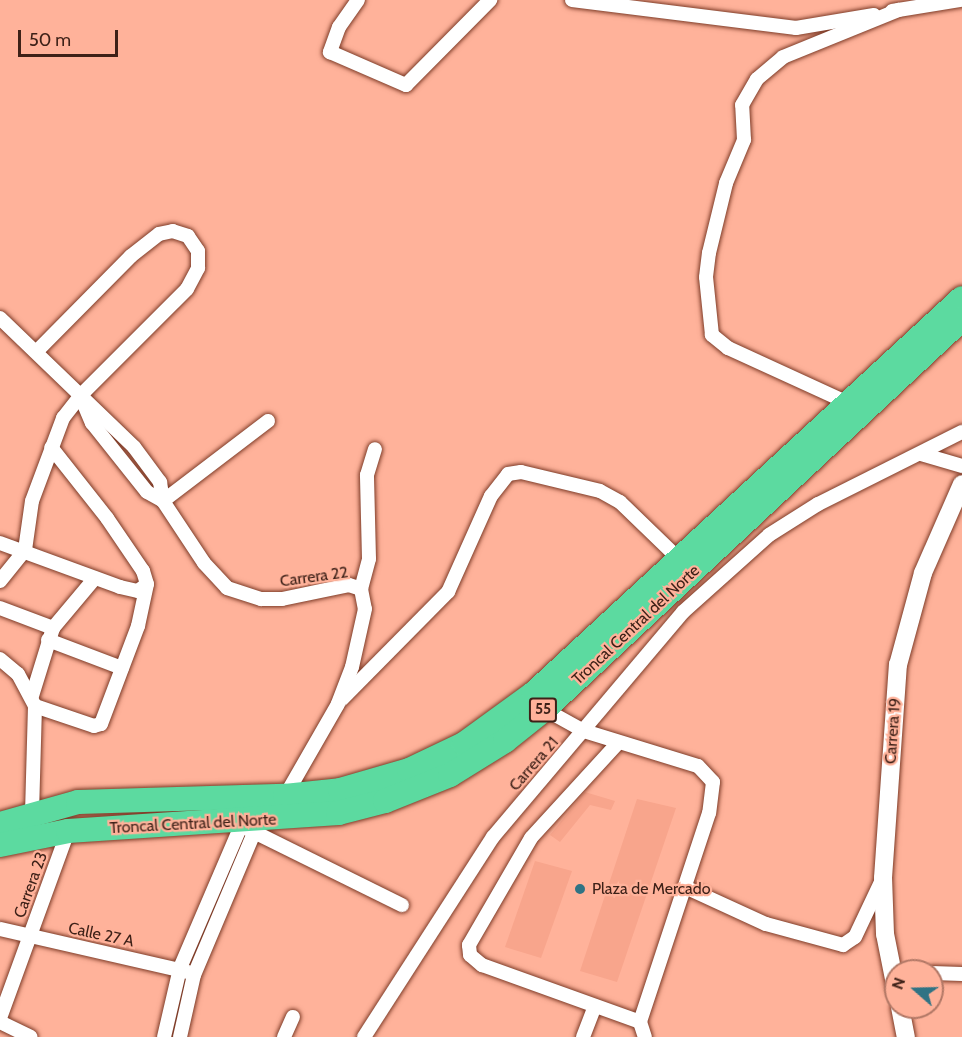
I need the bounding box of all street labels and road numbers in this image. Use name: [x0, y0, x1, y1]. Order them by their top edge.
street label: Troncal Central del Norte: [568, 561, 704, 689]
street label: Carrera 22: [279, 563, 349, 591]
street label: Carrera 19: [881, 697, 905, 765]
road number: 55: [528, 698, 558, 722]
street label: Carrera 21: [505, 733, 563, 795]
street label: Troncal Central del Norte: [109, 810, 277, 838]
street label: Carrera 23: [10, 849, 52, 921]
street label: Calle 27 A: [66, 919, 136, 951]

